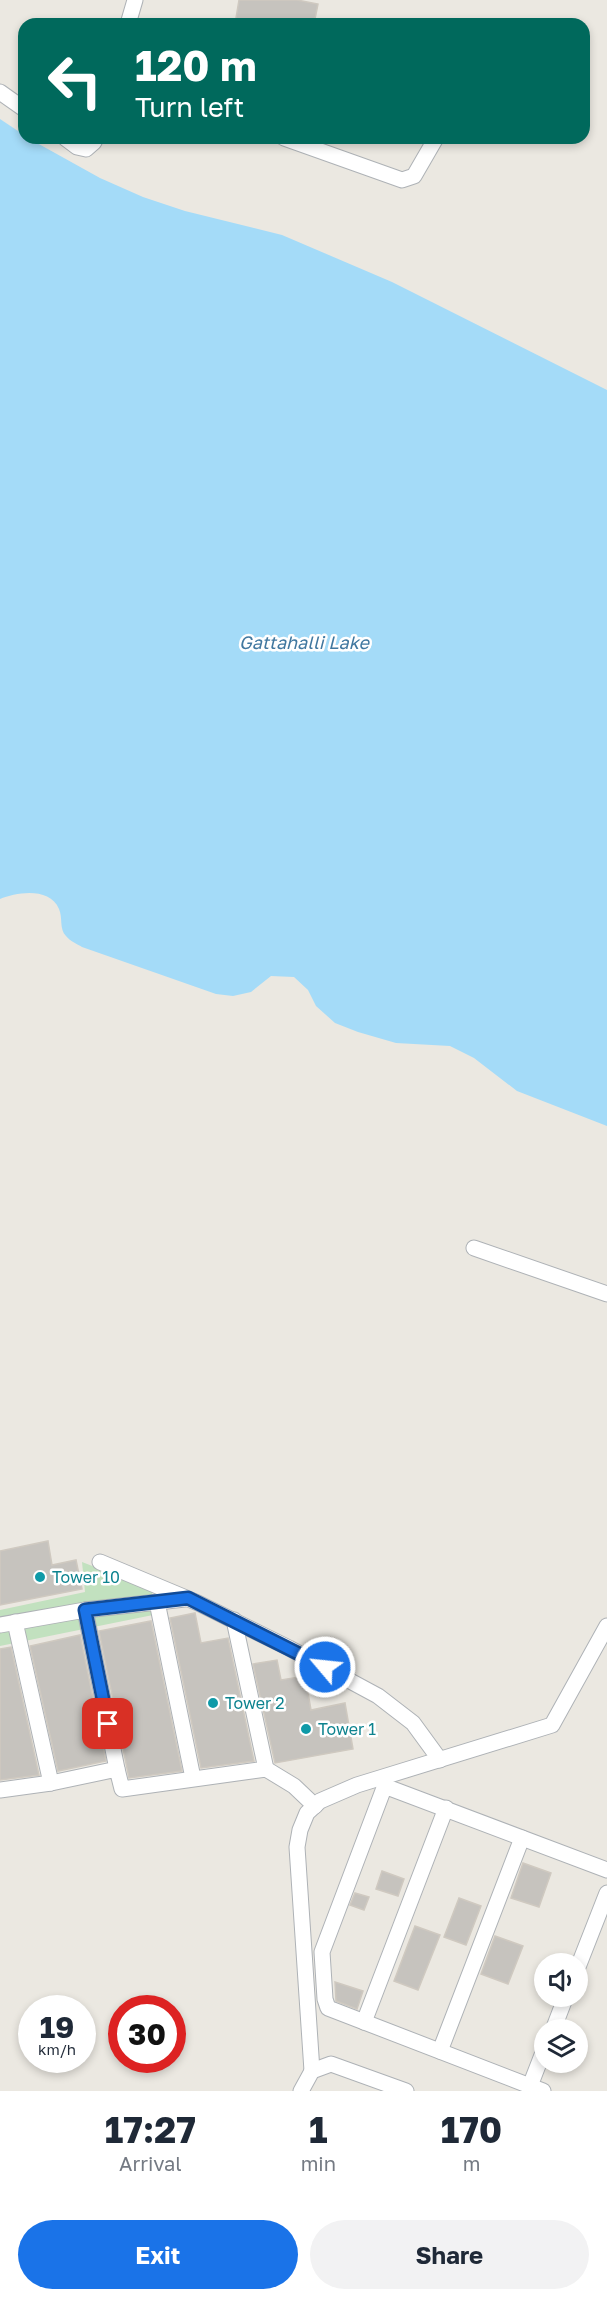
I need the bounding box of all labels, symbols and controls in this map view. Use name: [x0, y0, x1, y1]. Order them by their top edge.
text: 120 m: [135, 40, 257, 90]
icon: left: [36, 42, 114, 120]
text: Turn left: [135, 91, 244, 123]
water label: Gattahalli Lake: [239, 631, 371, 653]
place label: Tower 10: [52, 1567, 120, 1587]
marker: Tower 10: [33, 1570, 47, 1584]
position arrow: [293, 1635, 357, 1699]
place label: Tower 2: [225, 1693, 285, 1713]
marker: Tower 2: [206, 1696, 220, 1710]
pin: [82, 1698, 133, 1749]
icon: arrive: [91, 1707, 124, 1740]
place label: Tower 1: [318, 1719, 376, 1739]
marker: Tower 1: [299, 1722, 313, 1736]
map controls: [534, 1953, 588, 2073]
button: sound: [534, 1953, 588, 2007]
speed limit sign: 30: [108, 1995, 186, 2073]
text: 19: [40, 2009, 74, 2045]
button: layers: [534, 2019, 588, 2073]
text: km/h: [38, 2040, 76, 2058]
text: 17:27: [105, 2108, 196, 2151]
text: 1: [309, 2108, 328, 2151]
text: 170: [441, 2108, 502, 2151]
text: Arrival: [119, 2151, 182, 2175]
text: min: [301, 2151, 336, 2175]
text: m: [463, 2151, 480, 2175]
button: Exit: [18, 2220, 298, 2289]
button: Share: [310, 2220, 589, 2289]

